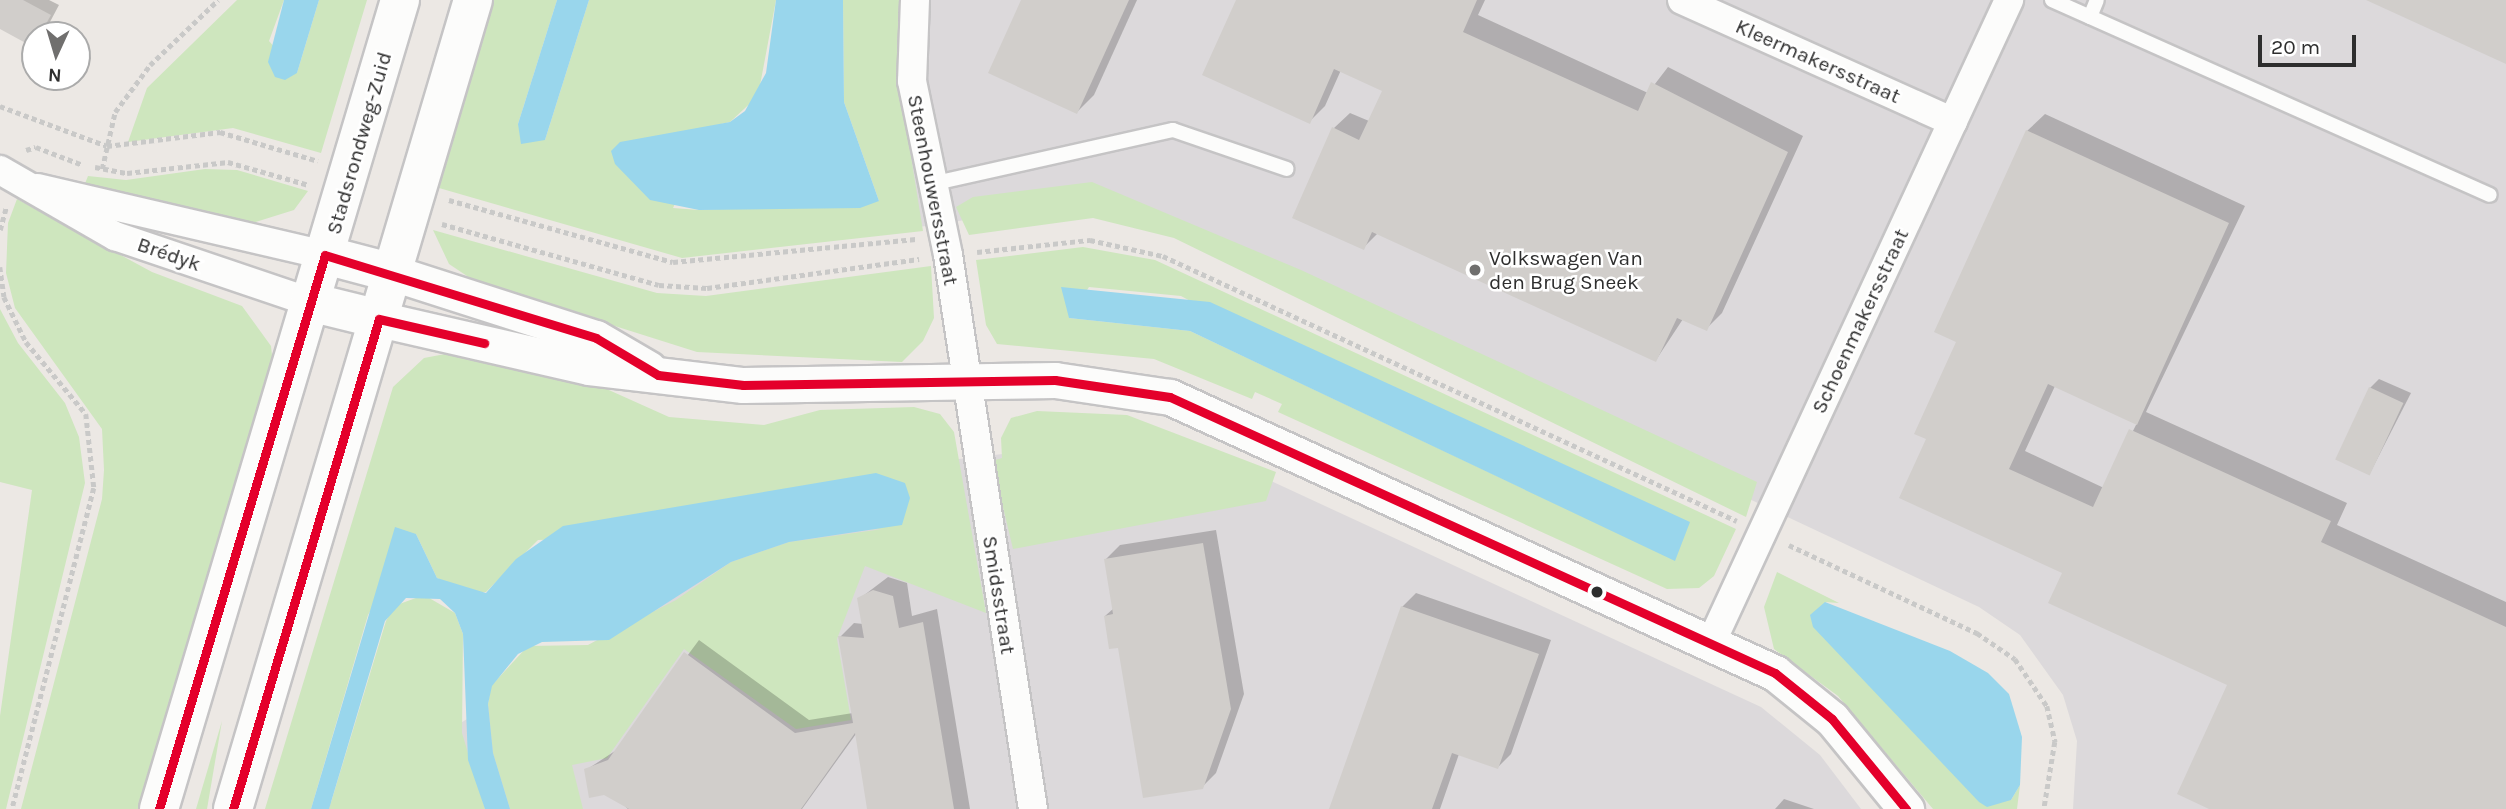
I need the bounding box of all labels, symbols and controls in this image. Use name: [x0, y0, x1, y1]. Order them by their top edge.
street label: Kleermakersstraat: [1732, 13, 1904, 109]
north arrow: [21, 21, 91, 91]
scale bar: [2261, 21, 2359, 65]
text: 20 m: [2271, 35, 2320, 59]
street label: Stadsrondweg-Zuid: [321, 49, 397, 237]
text: N: [47, 64, 62, 86]
street label: Steenhouwersstraat: [902, 92, 964, 288]
street label: Schoenmakersstraat: [1806, 225, 1914, 417]
street label: Brédyk: [134, 231, 204, 277]
place label: Volkswagen Van den Brug Sneek: [1489, 245, 1643, 295]
marker: Volkswagen Van den Brug Sneek: [1467, 262, 1483, 278]
street label: Smidsstraat: [977, 534, 1021, 656]
unlabelled marker: [1590, 585, 1604, 599]

